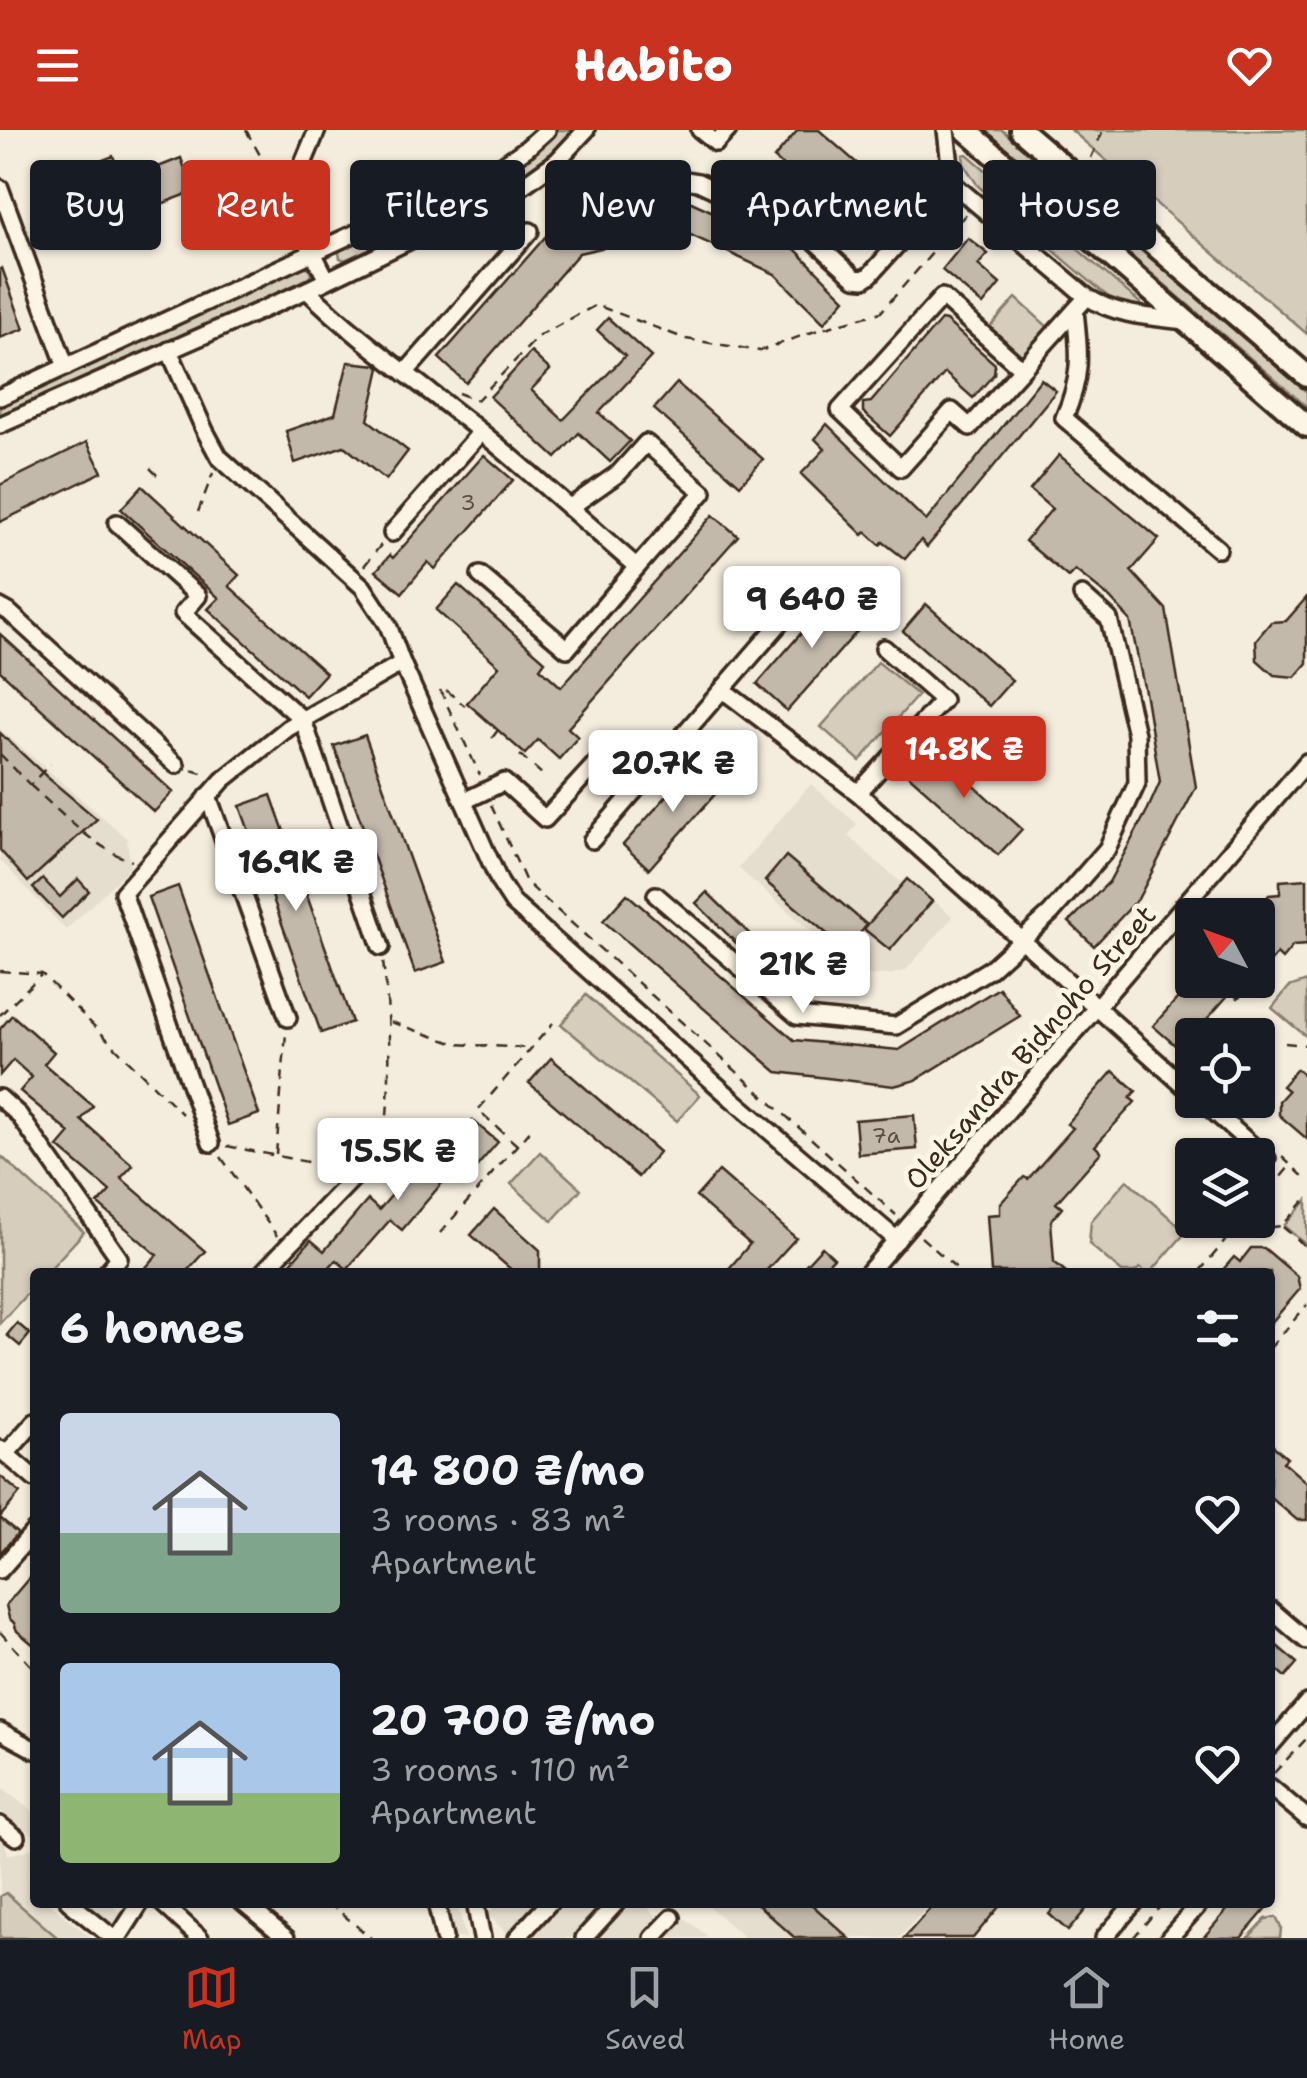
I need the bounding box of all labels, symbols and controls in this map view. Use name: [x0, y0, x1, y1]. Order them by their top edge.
text: Habito: [574, 35, 733, 95]
icon: menu: [30, 38, 85, 93]
icon: heart: [1222, 38, 1277, 93]
chip: Buy: [30, 160, 161, 250]
chip: Rent: [181, 160, 330, 250]
chip: Filters: [350, 160, 525, 250]
chip: New: [545, 160, 691, 250]
chip: Apartment: [711, 160, 963, 250]
chip: House: [983, 160, 1156, 250]
house number: 3: [460, 488, 476, 517]
pin: 9 640 ₴: [720, 566, 904, 651]
text: 9 640 ₴: [745, 577, 879, 620]
pin: 14.8K ₴: [872, 716, 1056, 801]
text: 14.8K ₴: [904, 727, 1024, 770]
pin: 20.7K ₴: [581, 730, 765, 815]
text: 20.7K ₴: [611, 741, 735, 784]
pin: 16.9K ₴: [204, 829, 388, 914]
text: 16.9K ₴: [237, 840, 355, 883]
street label: Oleksandra Bidnoho Street: [896, 897, 1164, 1197]
north arrow: [1175, 898, 1275, 998]
map controls: [1175, 898, 1275, 1238]
pin: 21K ₴: [733, 931, 873, 1016]
text: 21K ₴: [758, 942, 848, 985]
button: locate: [1175, 1018, 1275, 1118]
pin: 15.5K ₴: [306, 1118, 490, 1203]
house number: 7а: [871, 1121, 901, 1150]
text: 15.5K ₴: [339, 1129, 457, 1172]
button: layers: [1175, 1138, 1275, 1238]
text: 6 homes: [60, 1300, 245, 1356]
icon: filters: [1190, 1301, 1245, 1356]
text: 14 800 ₴/mo: [370, 1442, 645, 1498]
icon: home: [140, 1453, 260, 1573]
icon: heart: [1190, 1486, 1245, 1541]
text: 3 rooms · 83 m²: [370, 1498, 626, 1541]
text: Apartment: [370, 1541, 537, 1584]
text: 20 700 ₴/mo: [370, 1692, 656, 1748]
icon: home: [140, 1703, 260, 1823]
icon: heart: [1190, 1736, 1245, 1791]
text: 3 rooms · 110 m²: [370, 1748, 630, 1791]
text: Apartment: [370, 1791, 537, 1834]
tab: Map: [182, 1960, 242, 2058]
tab: Saved: [605, 1960, 685, 2058]
tab: Home: [1048, 1960, 1125, 2058]

